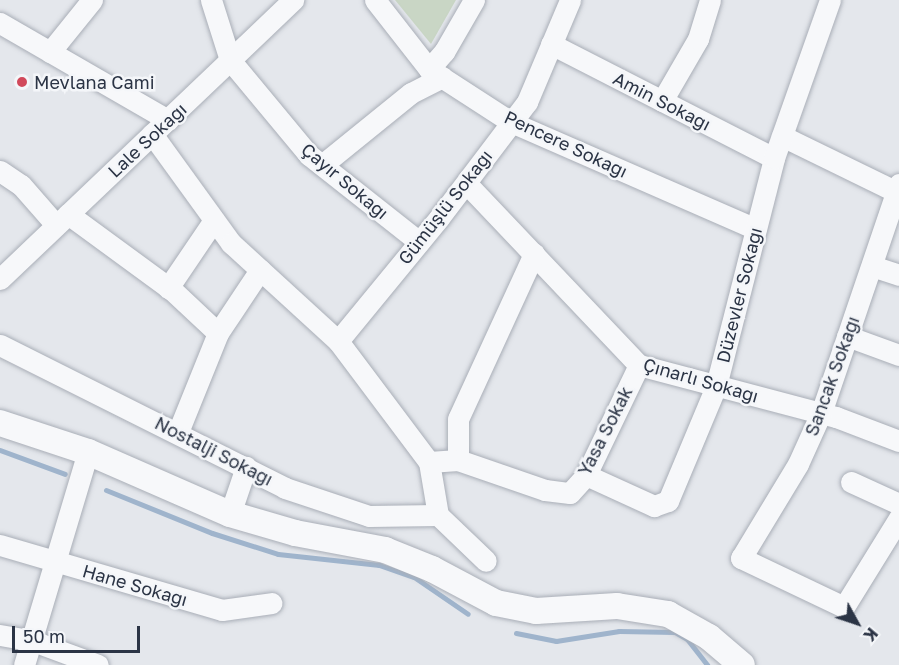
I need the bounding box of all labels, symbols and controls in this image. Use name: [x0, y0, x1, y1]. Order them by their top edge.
street label: Amin Sokağı: [610, 67, 714, 135]
place label: Mevlana Cami: [34, 71, 154, 93]
marker: Mevlana Cami: [15, 75, 29, 89]
street label: Lale Sokağı: [103, 98, 191, 182]
street label: Pencere Sokağı: [501, 106, 631, 182]
street label: Çayır Sokağı: [297, 138, 393, 224]
street label: Gümüşlü Sokağı: [394, 145, 496, 269]
street label: Düzevler Sokağı: [712, 225, 766, 365]
street label: Sancak Sokağı: [800, 313, 864, 439]
street label: Çınarlı Sokağı: [641, 353, 761, 407]
street label: Yasa Sokak: [573, 383, 637, 479]
street label: Nostalji Sokağı: [151, 412, 277, 490]
street label: Hane Sokağı: [80, 560, 190, 610]
north arrow: [827, 593, 887, 653]
scale bar: [15, 614, 142, 652]
text: K: [859, 624, 882, 645]
text: 50 m: [23, 625, 65, 647]

